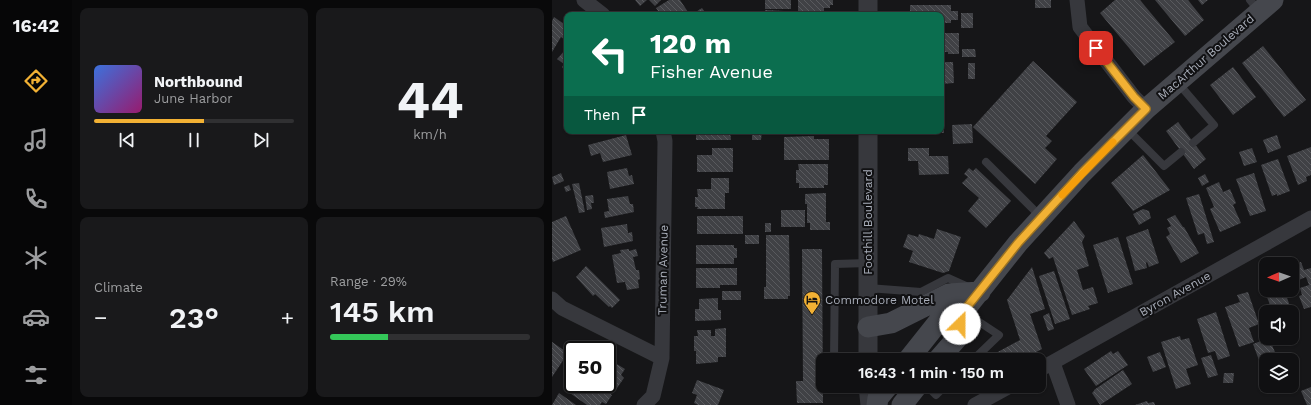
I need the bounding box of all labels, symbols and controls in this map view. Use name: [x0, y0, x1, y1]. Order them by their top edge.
street label: MacArthur Boulevard: [1155, 11, 1257, 103]
text: 16:42: [13, 15, 59, 36]
text: 120 m: [650, 27, 731, 60]
icon: left: [584, 28, 636, 80]
pin: [1079, 31, 1113, 65]
icon: arrive: [1085, 37, 1107, 59]
text: Fisher Avenue: [650, 61, 773, 82]
icon: directions: [22, 67, 50, 95]
text: 44: [396, 70, 464, 131]
text: Northbound: [154, 73, 243, 91]
text: June Harbor: [154, 91, 233, 106]
icon: arrive: [628, 104, 650, 126]
text: Then: [584, 106, 620, 124]
icon: music: [22, 126, 50, 154]
text: km/h: [413, 127, 447, 142]
icon: previous: [116, 129, 138, 151]
icon: pause: [183, 129, 205, 151]
icon: next: [250, 129, 272, 151]
street label: Foothill Boulevard: [861, 169, 875, 275]
icon: phone: [22, 185, 50, 213]
street label: Truman Avenue: [655, 225, 671, 315]
icon: climate: [22, 244, 50, 272]
north arrow: [1259, 257, 1299, 297]
map controls: [1259, 257, 1299, 393]
street label: Byron Avenue: [1137, 269, 1213, 319]
text: Range · 29%: [330, 274, 407, 289]
text: Climate: [94, 280, 143, 295]
hotel icon: Commodore Motel: [802, 290, 822, 315]
place label: Commodore Motel: [825, 293, 934, 307]
text: 145 km: [330, 294, 435, 329]
text: 23°: [169, 300, 219, 335]
icon: car: [22, 303, 50, 331]
position arrow: [939, 303, 981, 345]
text: −: [94, 305, 107, 330]
text: +: [281, 305, 294, 330]
button: sound: [1259, 305, 1299, 345]
speed limit sign: 50: [564, 341, 616, 393]
button: layers: [1259, 353, 1299, 393]
icon: filters: [22, 361, 50, 389]
text: 16:43 · 1 min · 150 m: [858, 364, 1004, 382]

